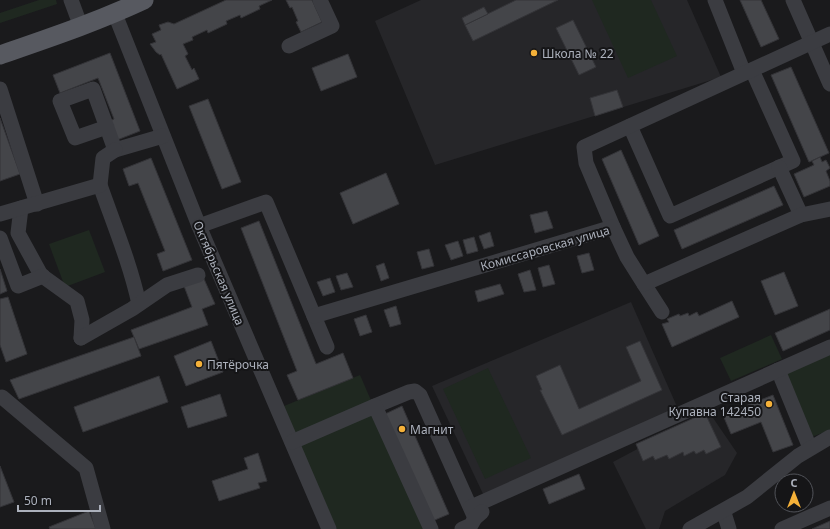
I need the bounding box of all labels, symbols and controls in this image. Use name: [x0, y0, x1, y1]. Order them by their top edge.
place label: Школа № 22: [542, 45, 614, 62]
marker: Школа № 22: [529, 48, 539, 58]
street label: Октябрьская улица: [189, 218, 249, 328]
street label: Комиссаровская улица: [479, 221, 611, 275]
place label: Пятёрочка: [207, 356, 269, 373]
marker: Пятёрочка: [194, 359, 204, 369]
place label: Старая Купавна 142450: [668, 389, 761, 420]
marker: Старая Купавна 142450: [764, 399, 774, 409]
place label: Магнит: [410, 421, 454, 438]
marker: Магнит: [397, 424, 407, 434]
north arrow: [774, 473, 814, 513]
text: С: [790, 475, 798, 490]
scale bar: [18, 487, 100, 513]
text: 50 m: [24, 492, 52, 509]

